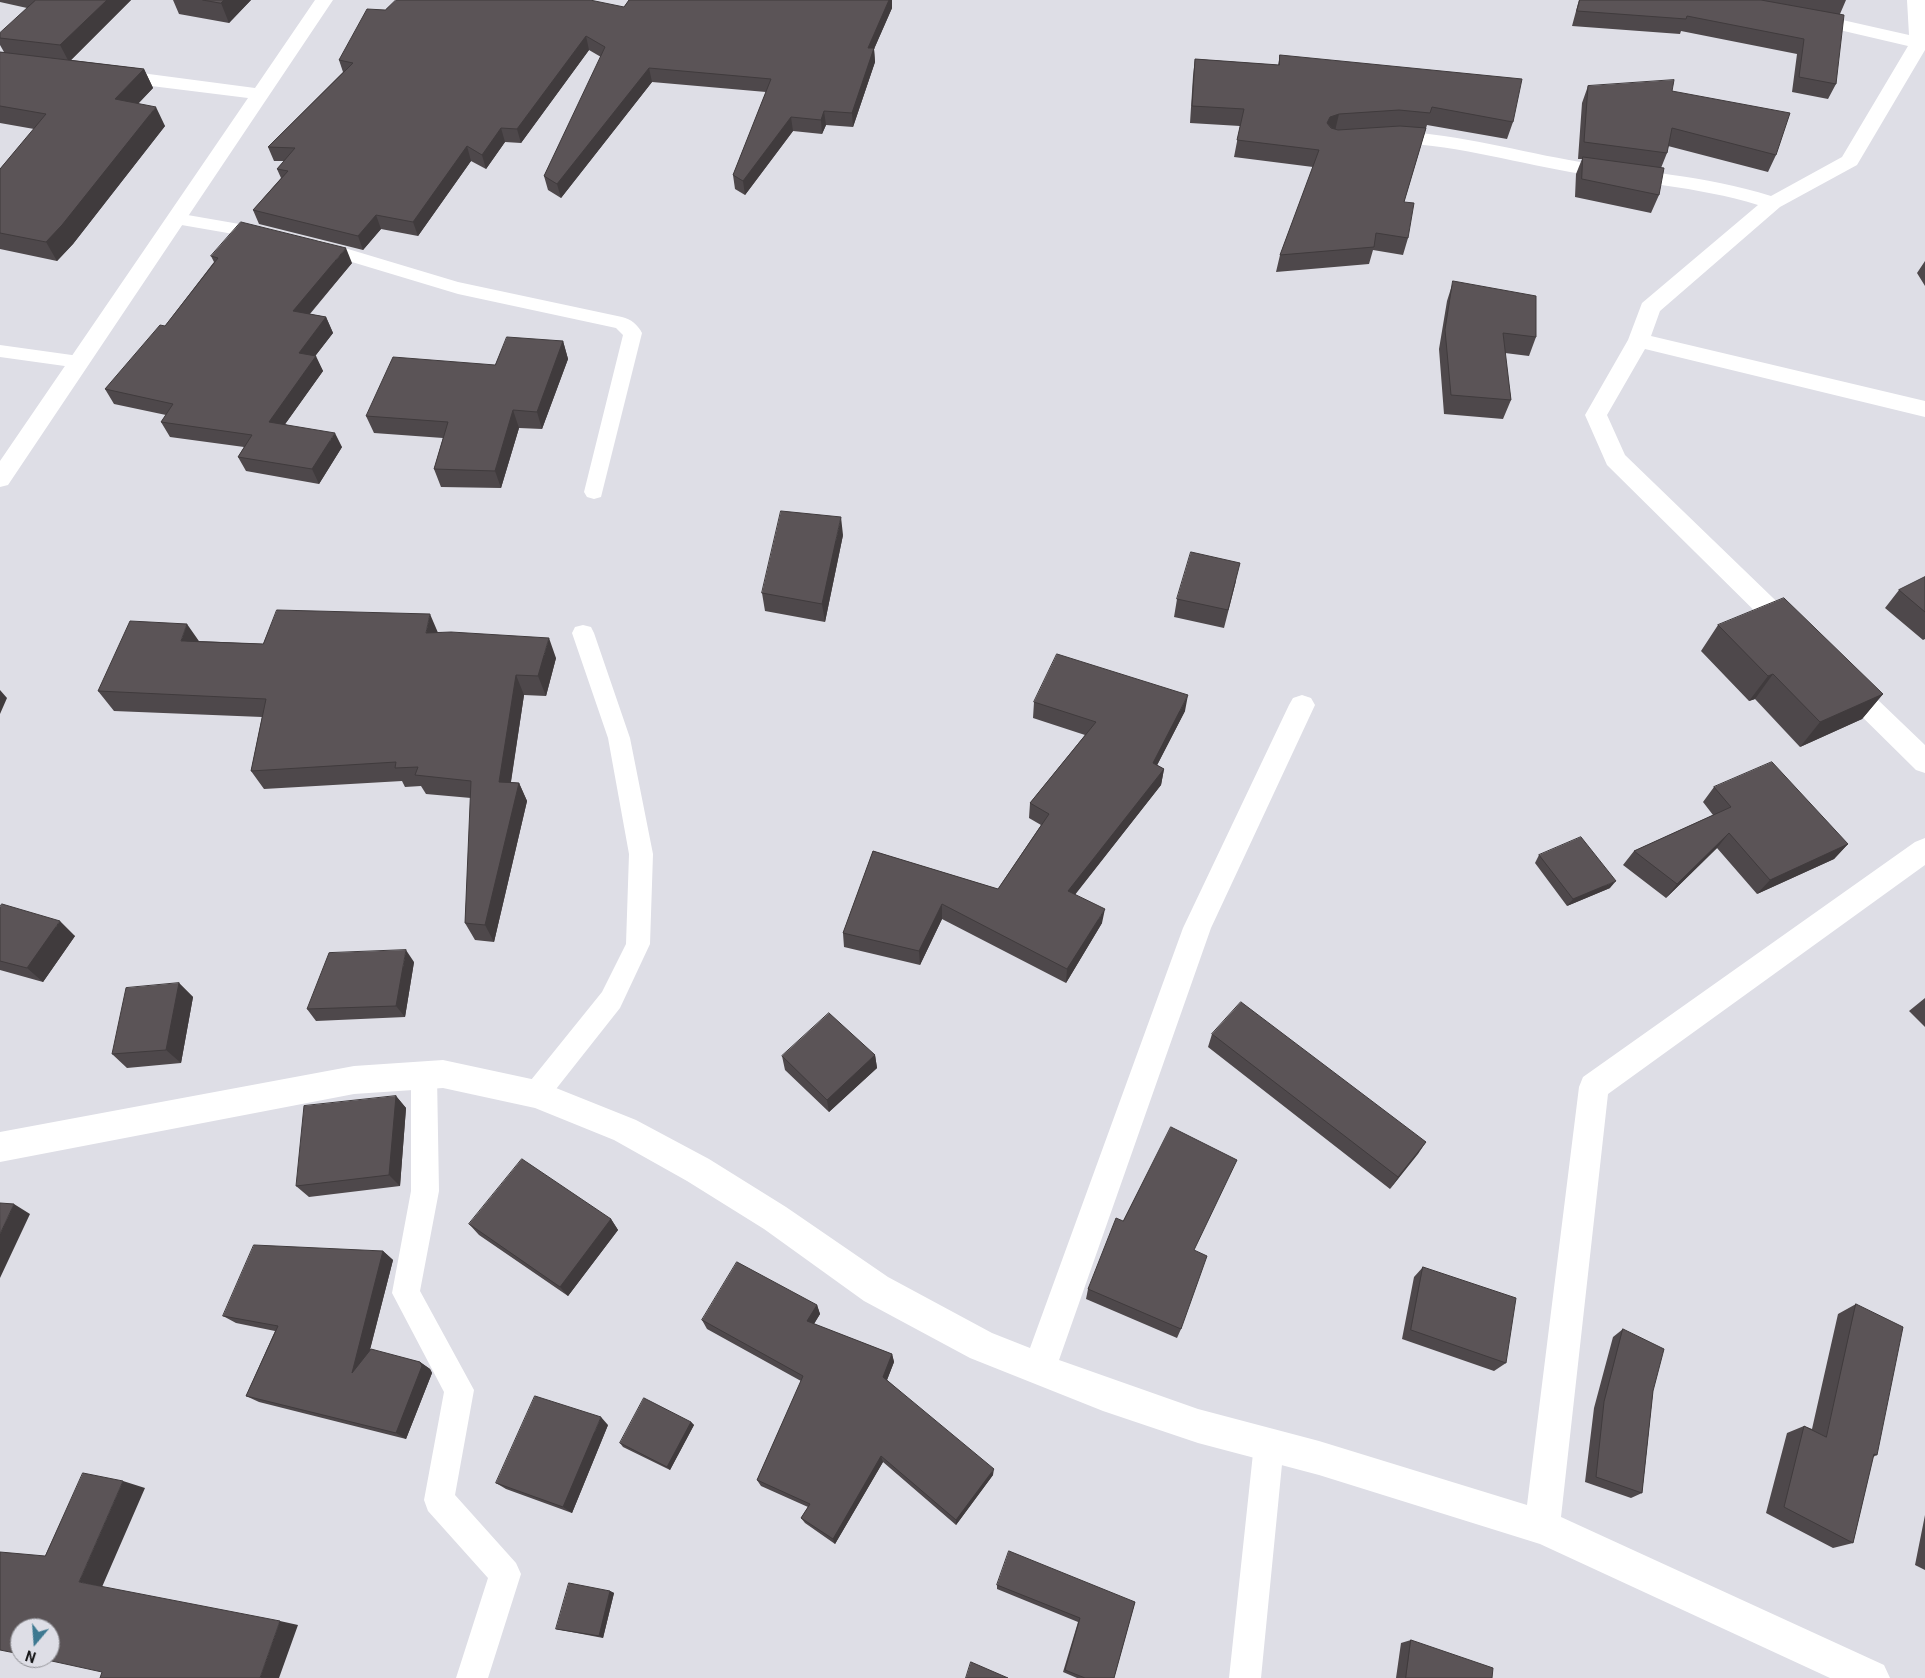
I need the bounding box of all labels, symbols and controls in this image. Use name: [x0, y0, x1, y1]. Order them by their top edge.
north arrow: [10, 1618, 60, 1668]
text: N: [24, 1647, 38, 1665]

